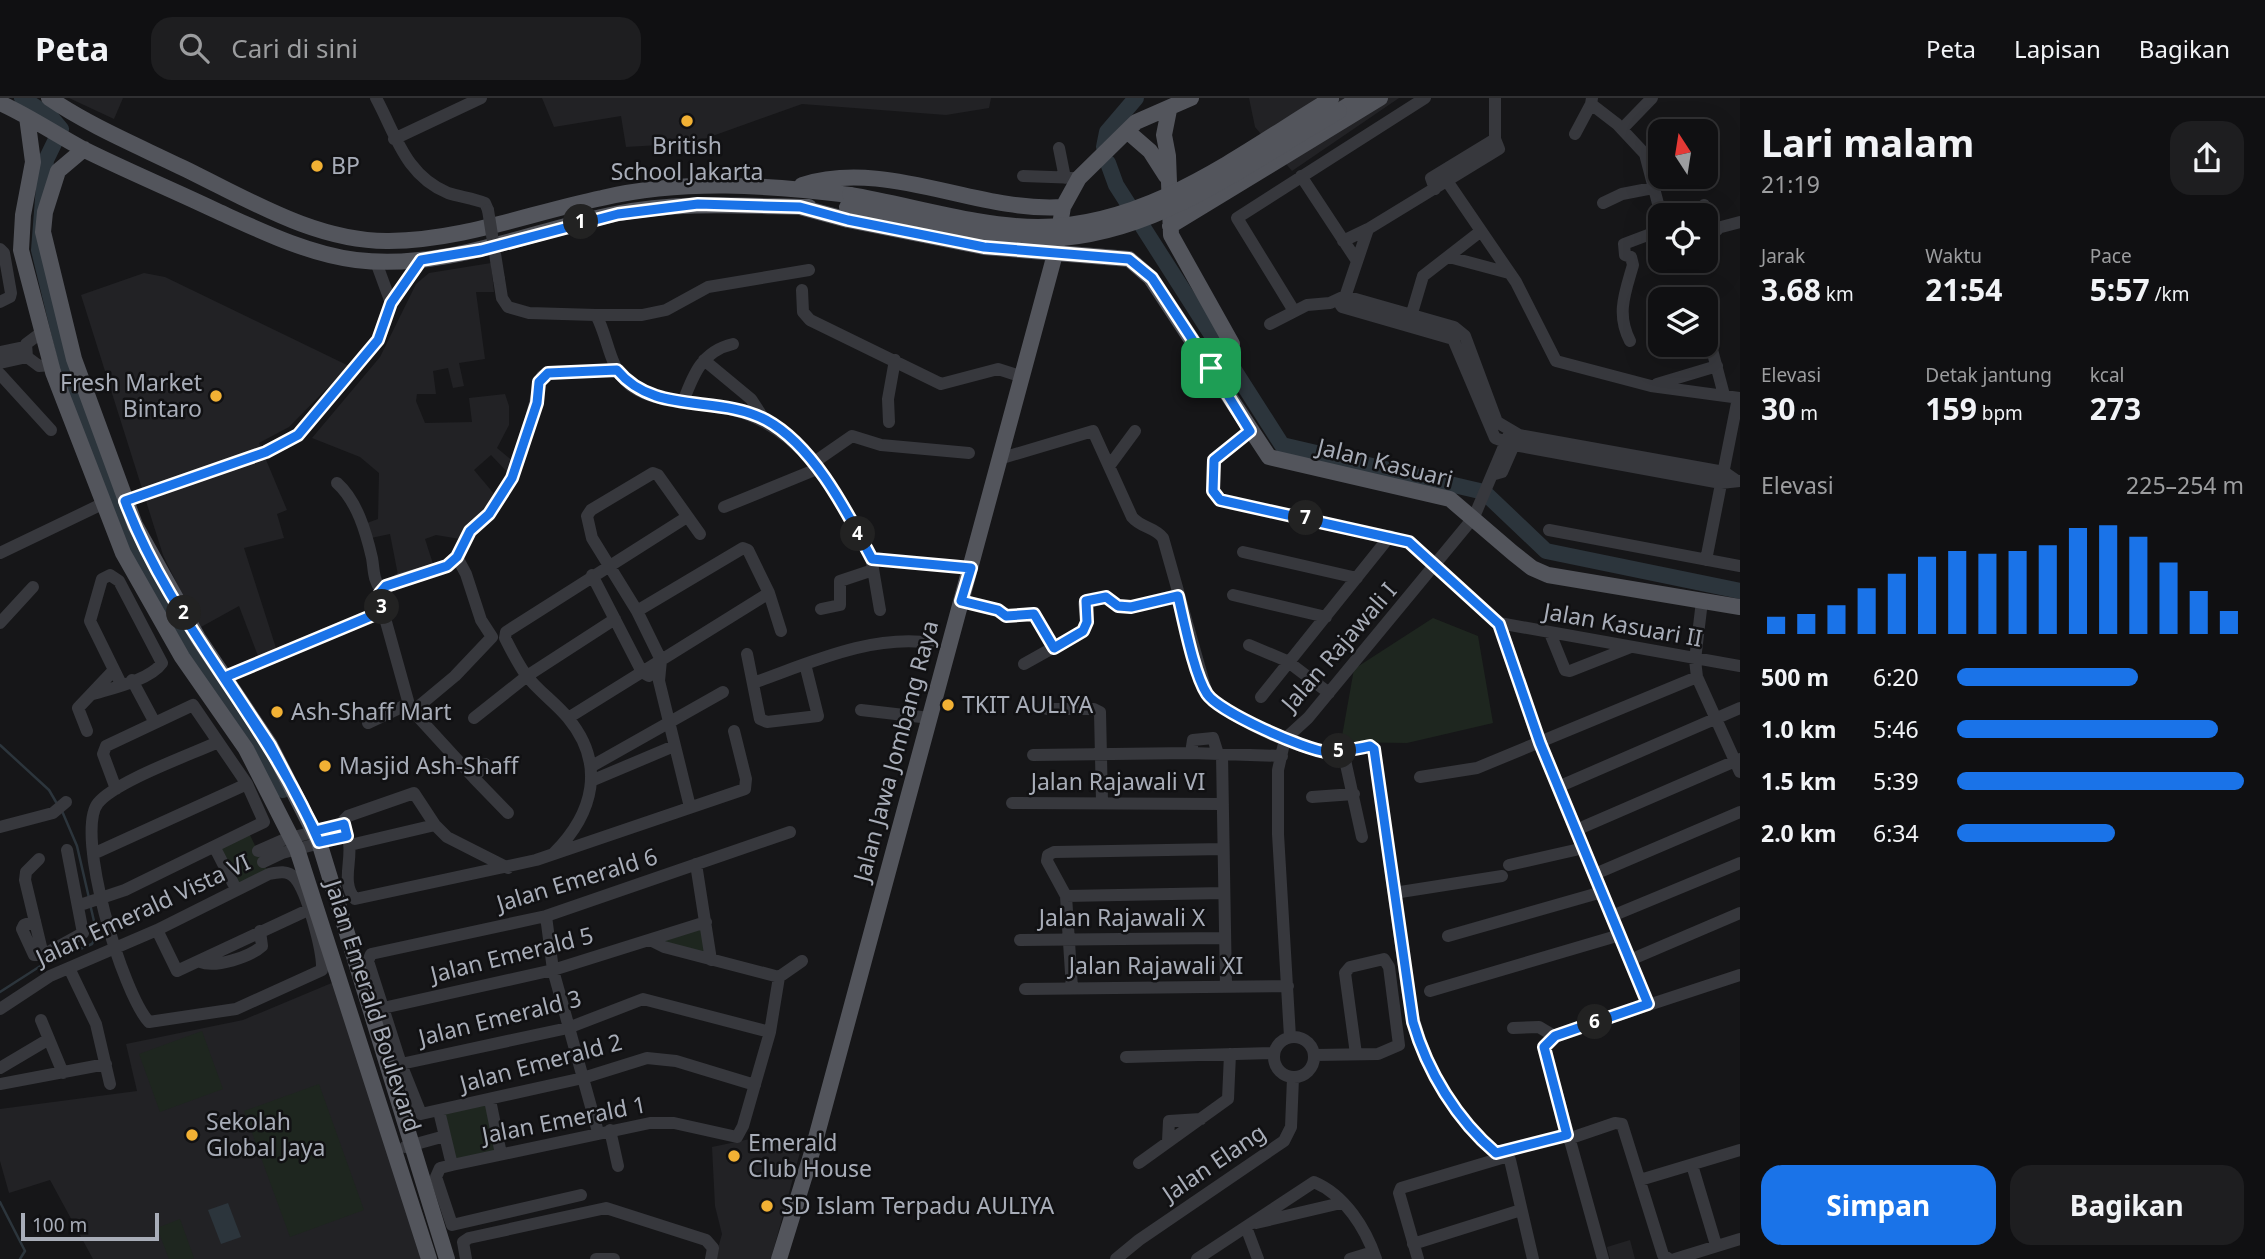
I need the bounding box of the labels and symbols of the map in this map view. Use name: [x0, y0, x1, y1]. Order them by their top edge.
marker: British School Jakarta: [679, 113, 695, 129]
north arrow: [1648, 119, 1718, 189]
place label: British School Jakarta: [611, 129, 763, 187]
place label: BP: [331, 149, 360, 181]
marker: BP: [309, 158, 325, 174]
pin: 1: [564, 204, 598, 240]
pin: [1181, 338, 1241, 398]
place label: Fresh Market Bintaro: [60, 366, 202, 424]
marker: Fresh Market Bintaro: [208, 388, 224, 404]
street label: Jalan Kasuari: [1312, 429, 1457, 494]
pin: 7: [1288, 500, 1324, 536]
pin: 4: [840, 516, 876, 551]
street label: Jalan Rajawali I: [1272, 575, 1403, 719]
pin: 3: [364, 589, 400, 624]
street label: Jalan Kasuari II: [1539, 594, 1705, 654]
pin: 2: [166, 596, 202, 630]
street label: Jalan Jawa Jombang Raya: [844, 617, 945, 887]
place label: TKIT AULIYA: [962, 688, 1094, 720]
place label: Ash-Shaff Mart: [291, 695, 451, 727]
marker: TKIT AULIYA: [940, 697, 956, 713]
marker: Ash-Shaff Mart: [269, 704, 285, 720]
pin: 5: [1322, 734, 1356, 768]
place label: Masjid Ash-Shaff: [339, 749, 520, 781]
marker: Masjid Ash-Shaff: [317, 758, 333, 774]
street label: Jalan Rajawali VI: [1029, 765, 1205, 797]
street label: Jalan Emerald 6: [490, 839, 661, 919]
street label: Jalan Emerald Vista VI: [28, 845, 255, 974]
street label: Jalan Emerald Boulevard: [318, 874, 430, 1136]
street label: Jalan Rajawali X: [1037, 901, 1206, 933]
street label: Jalan Emerald 5: [425, 918, 596, 990]
street label: Jalan Rajawali XI: [1067, 949, 1243, 981]
street label: Jalan Emerald 3: [413, 981, 584, 1053]
pin: 6: [1578, 1004, 1612, 1040]
street label: Jalan Emerald 2: [454, 1025, 625, 1100]
street label: Jalan Emerald 1: [477, 1087, 649, 1151]
place label: Sekolah Global Jaya: [206, 1105, 325, 1163]
street label: Jalan Elang: [1154, 1116, 1271, 1210]
place label: Emerald Club House: [748, 1126, 872, 1184]
marker: Sekolah Global Jaya: [184, 1127, 200, 1143]
marker: Emerald Club House: [726, 1148, 742, 1164]
place label: SD Islam Terpadu AULIYA: [781, 1189, 1055, 1221]
marker: SD Islam Terpadu AULIYA: [759, 1198, 775, 1214]
scale bar: [21, 1210, 159, 1242]

